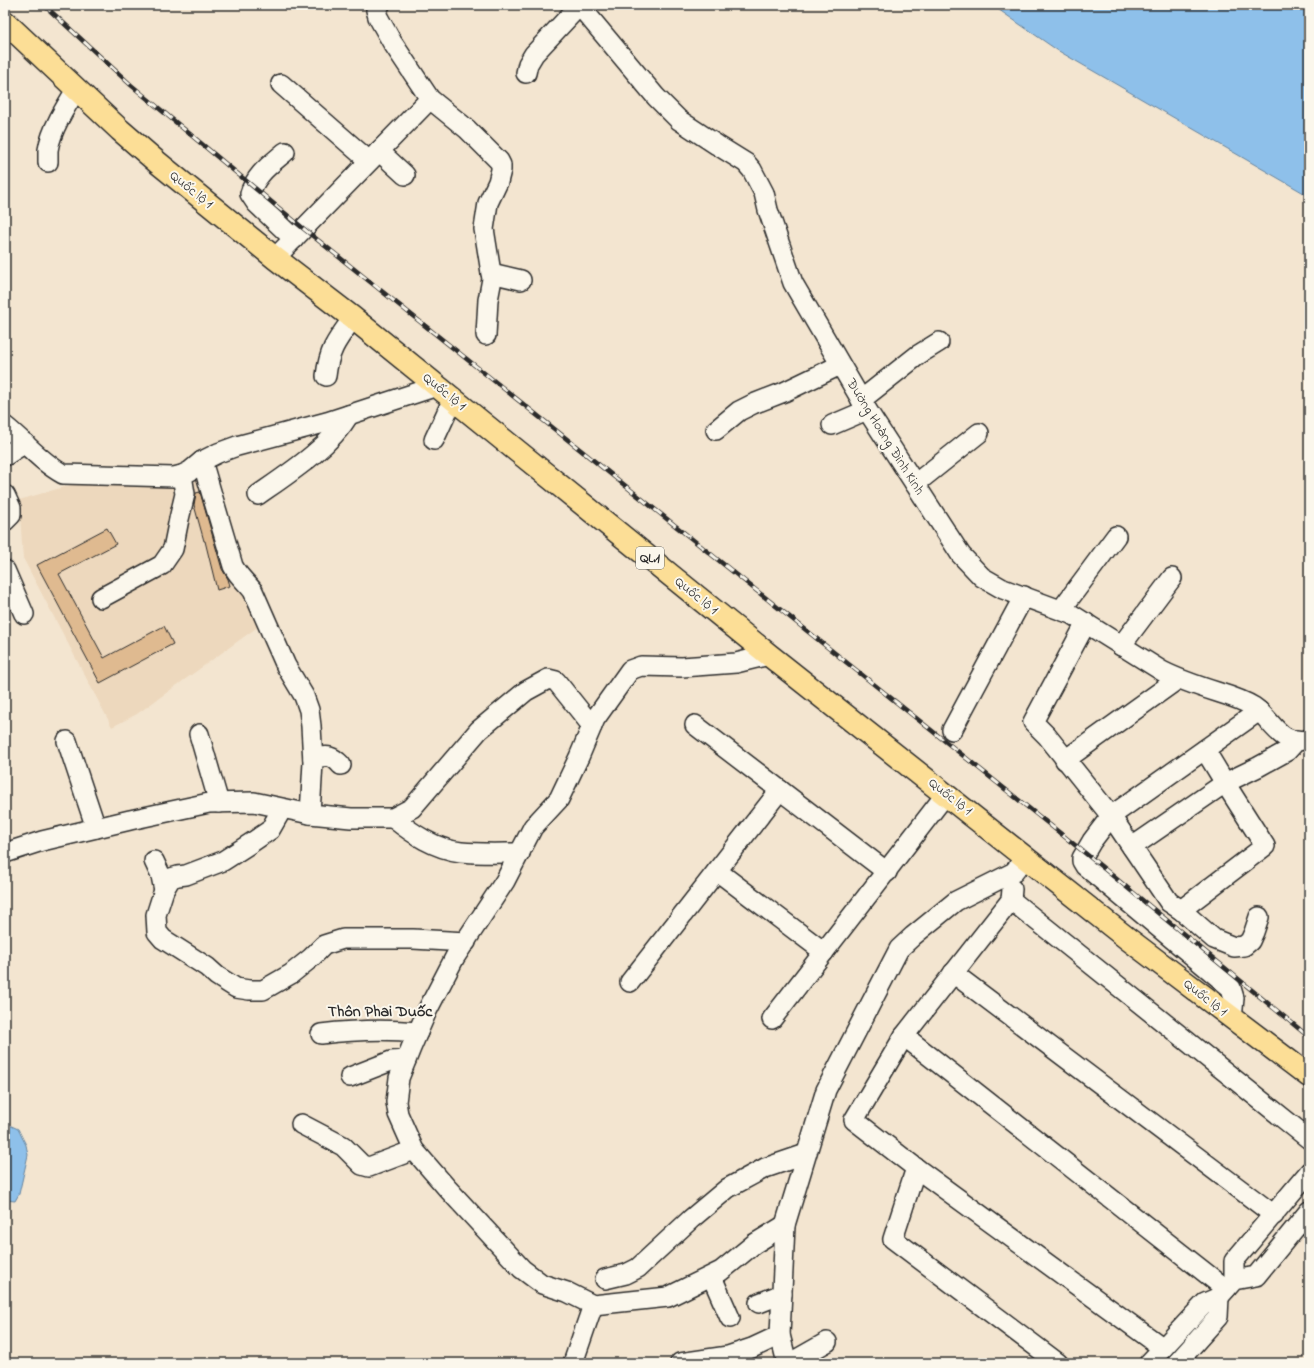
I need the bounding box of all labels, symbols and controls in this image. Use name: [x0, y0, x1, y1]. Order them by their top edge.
street label: Quốc lộ 1: [165, 166, 218, 215]
street label: Quốc lộ 1: [418, 368, 471, 417]
street label: Đường Hoàng Đình Kinh: [839, 374, 929, 500]
road number: QL.1: [636, 547, 664, 569]
street label: Quốc lộ 1: [670, 572, 723, 621]
street label: Quốc lộ 1: [923, 773, 977, 821]
street label: Quốc lộ 1: [1178, 974, 1232, 1022]
district label: Thôn Phai Duốc: [328, 1000, 433, 1024]

